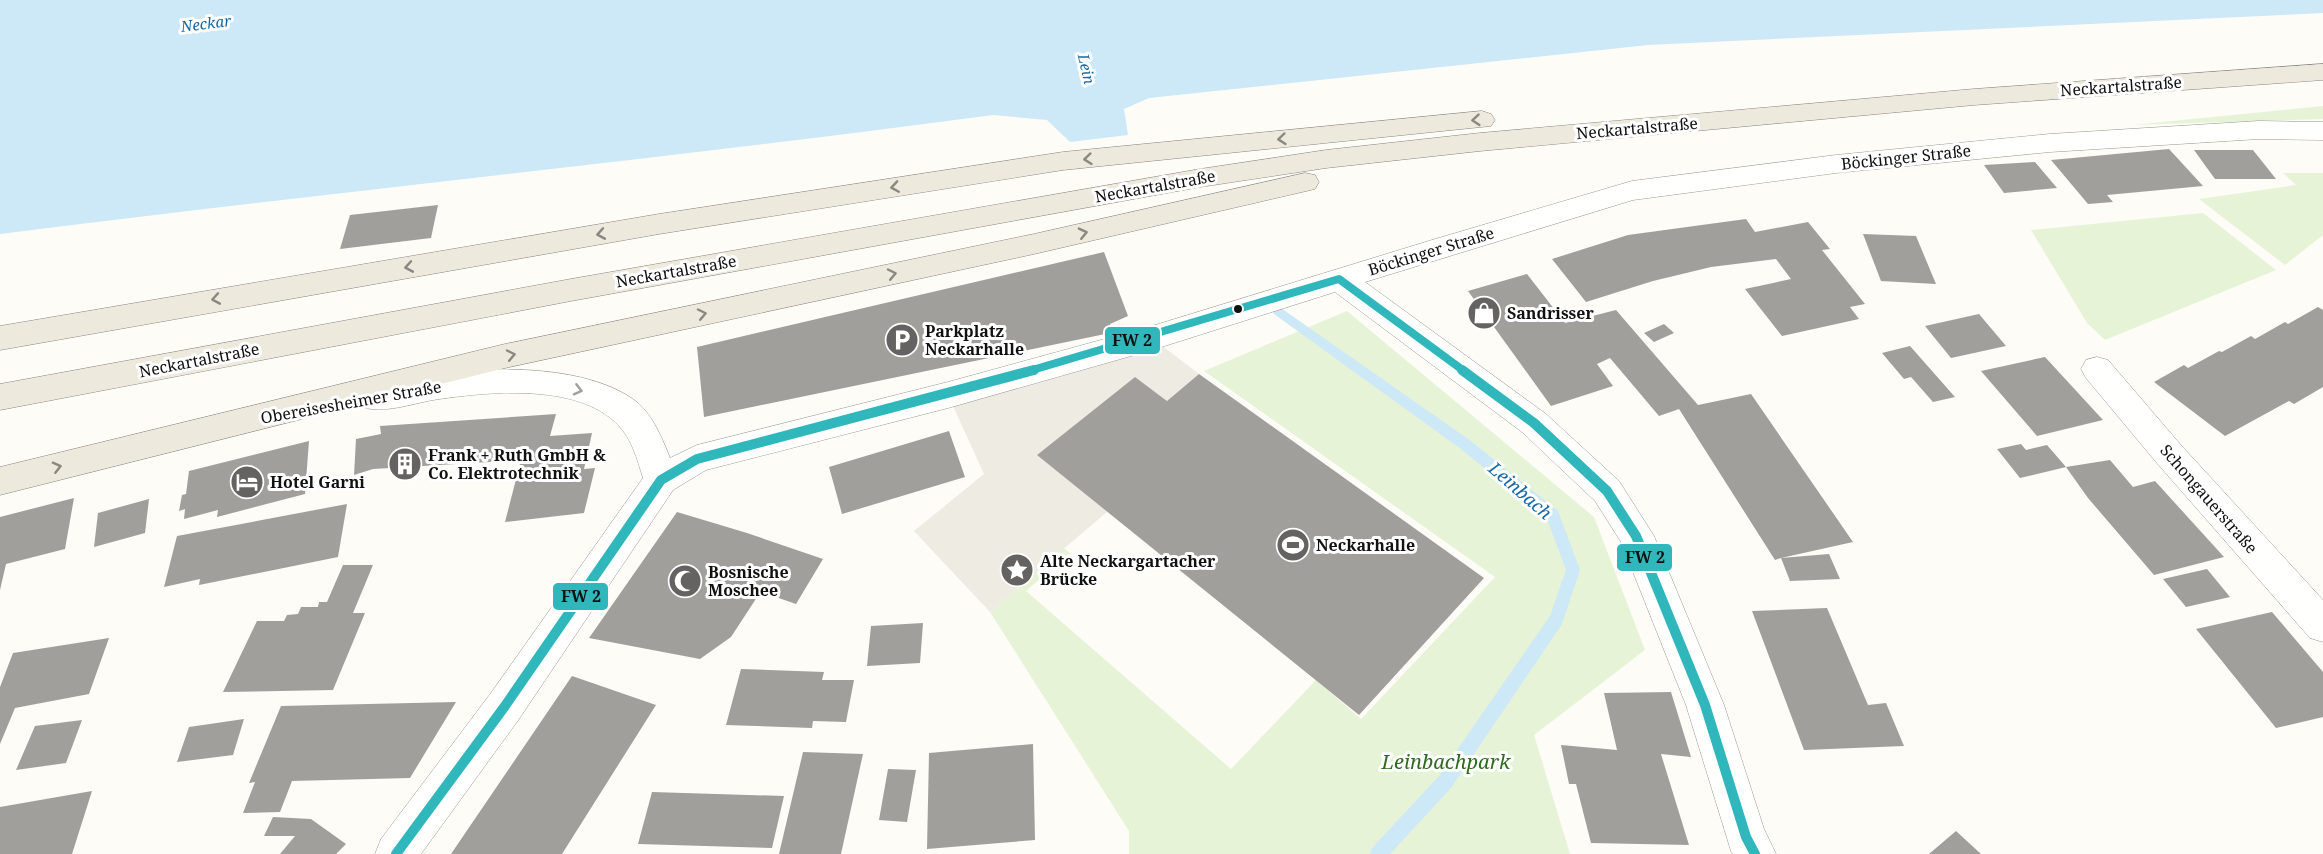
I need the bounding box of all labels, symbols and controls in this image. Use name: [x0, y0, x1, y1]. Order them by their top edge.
water label: Neckar: [179, 10, 233, 36]
water label: Lein: [1074, 51, 1100, 86]
street label: Neckartalstraße: [2059, 71, 2183, 101]
street label: Neckartalstraße: [1575, 112, 1699, 144]
one-way arrow: [1472, 113, 1481, 126]
one-way arrow: [1277, 132, 1287, 145]
street label: Böckinger Straße: [1840, 139, 1972, 175]
one-way arrow: [1083, 152, 1093, 165]
street label: Neckartalstraße: [1093, 165, 1217, 207]
one-way arrow: [891, 181, 900, 193]
street label: Böckinger Straße: [1365, 221, 1497, 281]
one-way arrow: [596, 227, 606, 240]
one-way arrow: [1078, 227, 1088, 240]
street label: Neckartalstraße: [614, 250, 738, 292]
one-way arrow: [404, 260, 413, 272]
one-way arrow: [887, 268, 897, 281]
one-way arrow: [212, 292, 222, 305]
shop icon: Sandrisser: [1466, 295, 1502, 331]
place label: Sandrisser: [1507, 302, 1594, 324]
unlabelled marker: [1232, 303, 1244, 315]
one-way arrow: [696, 309, 706, 322]
place label: Parkplatz Neckarhalle: [925, 320, 1024, 360]
parking icon: Parkplatz Neckarhalle: [884, 322, 920, 358]
line badge: FW 2: [1104, 326, 1161, 355]
text: FW 2: [1112, 329, 1152, 351]
street label: Neckartalstraße: [137, 338, 261, 382]
one-way arrow: [505, 349, 515, 362]
street label: Obereisesheimer Straße: [259, 375, 443, 429]
one-way arrow: [572, 382, 582, 395]
street label: Schongauerstraße: [2155, 440, 2263, 558]
place label: Frank + Ruth GmbH & Co. Elektrotechnik: [428, 444, 606, 484]
building icon: Frank + Ruth GmbH & Co. Elektrotechnik: [387, 446, 423, 482]
water label: Leinbach: [1483, 455, 1558, 525]
one-way arrow: [52, 462, 62, 475]
hotel icon: Hotel Garni: [229, 464, 265, 500]
place label: Hotel Garni: [270, 471, 365, 493]
sports icon: Neckarhalle: [1275, 527, 1311, 563]
place label: Neckarhalle: [1316, 534, 1415, 556]
line badge: FW 2: [1616, 543, 1673, 572]
text: FW 2: [1625, 546, 1665, 568]
place label: Alte Neckargartacher Brücke: [1040, 550, 1216, 590]
place icon: Alte Neckargartacher Brücke: [999, 552, 1035, 588]
place label: Bosnische Moschee: [708, 561, 789, 601]
mosque icon: Bosnische Moschee: [667, 563, 703, 599]
line badge: FW 2: [552, 582, 609, 611]
text: FW 2: [561, 585, 601, 607]
park label: Leinbachpark: [1381, 748, 1511, 775]

